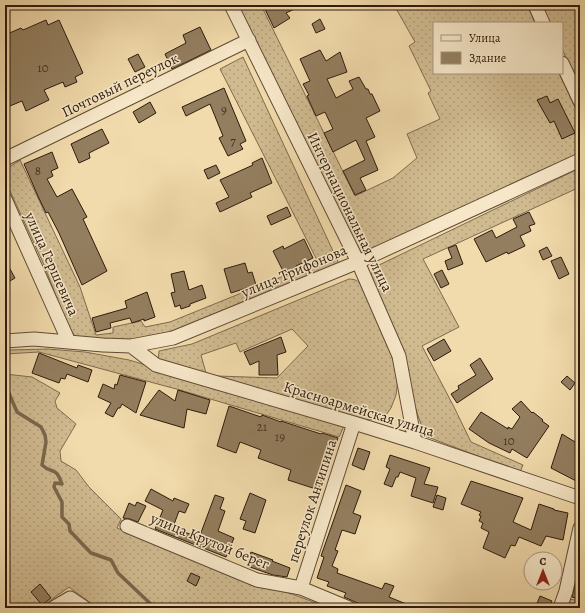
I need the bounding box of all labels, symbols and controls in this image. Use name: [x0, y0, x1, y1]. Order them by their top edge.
legend: [433, 22, 563, 74]
text: Улица: [469, 30, 501, 46]
street label: Почтовый переулок: [58, 48, 182, 122]
text: Здание: [469, 50, 506, 66]
house number: 10: [37, 59, 49, 76]
house number: 9: [221, 101, 227, 118]
street label: Интернациональная улица: [303, 129, 397, 295]
house number: 7: [230, 132, 236, 149]
house number: 8: [35, 162, 41, 179]
street label: улица Гершевича: [20, 208, 84, 319]
street label: улица Трифонова: [237, 240, 350, 303]
street label: Красноармейская улица: [281, 377, 437, 442]
house number: 21: [257, 418, 268, 435]
house number: 19: [275, 428, 285, 445]
house number: 10: [503, 432, 515, 449]
street label: переулок Антипина: [283, 437, 341, 565]
street label: улица Крутой берег: [147, 508, 273, 574]
north arrow: [523, 551, 563, 591]
text: С: [540, 554, 547, 569]

